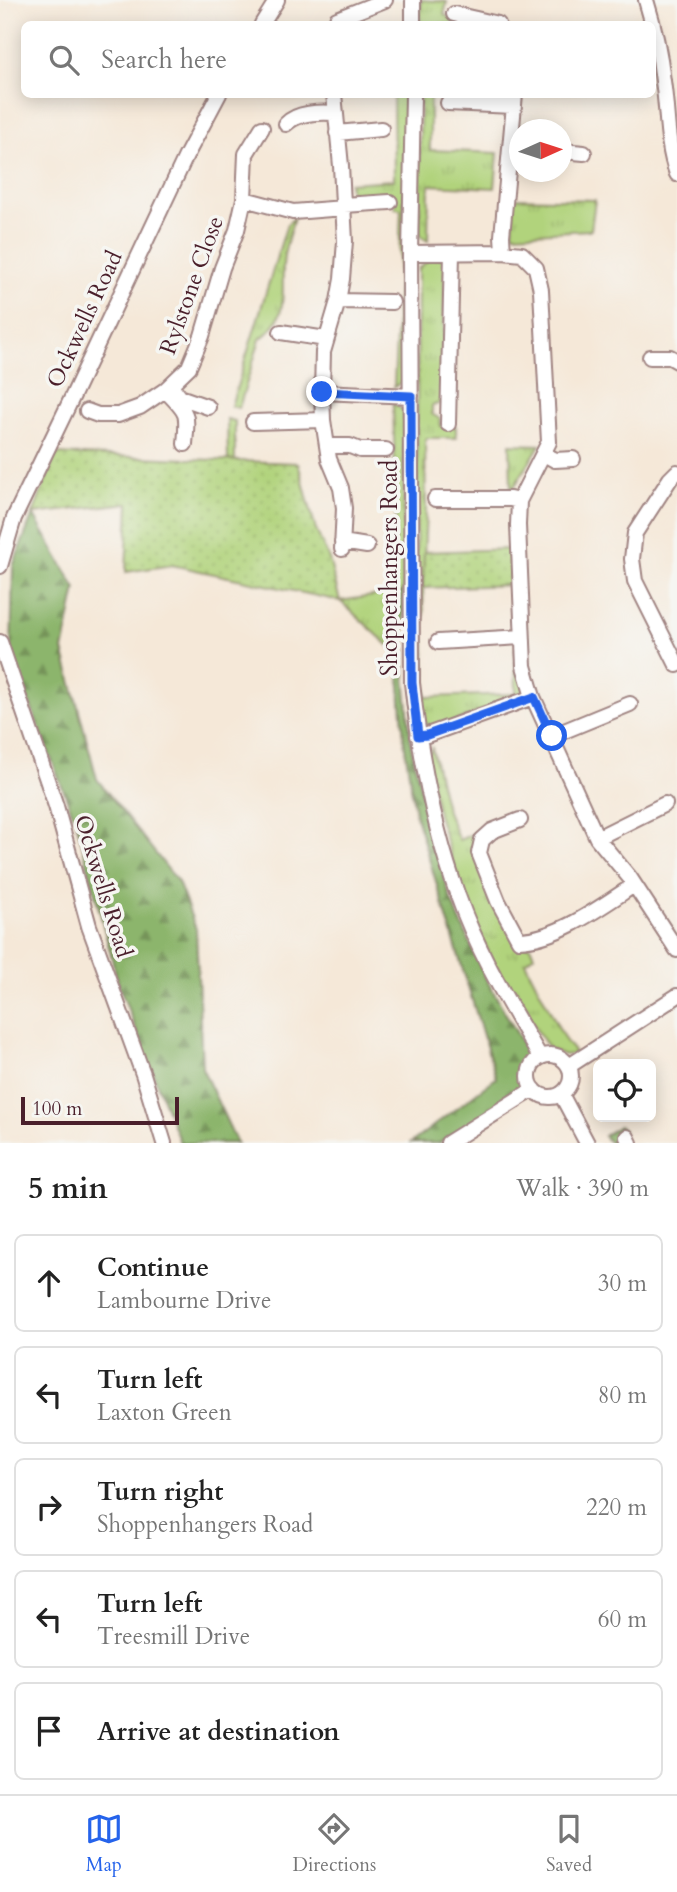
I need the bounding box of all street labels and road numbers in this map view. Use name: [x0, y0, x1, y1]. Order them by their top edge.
street label: Rylstone Close: [152, 212, 231, 359]
street label: Ockwells Road: [39, 245, 130, 393]
street label: Shoppenhangers Road: [374, 459, 405, 676]
street label: Ockwells Road: [67, 811, 140, 962]

